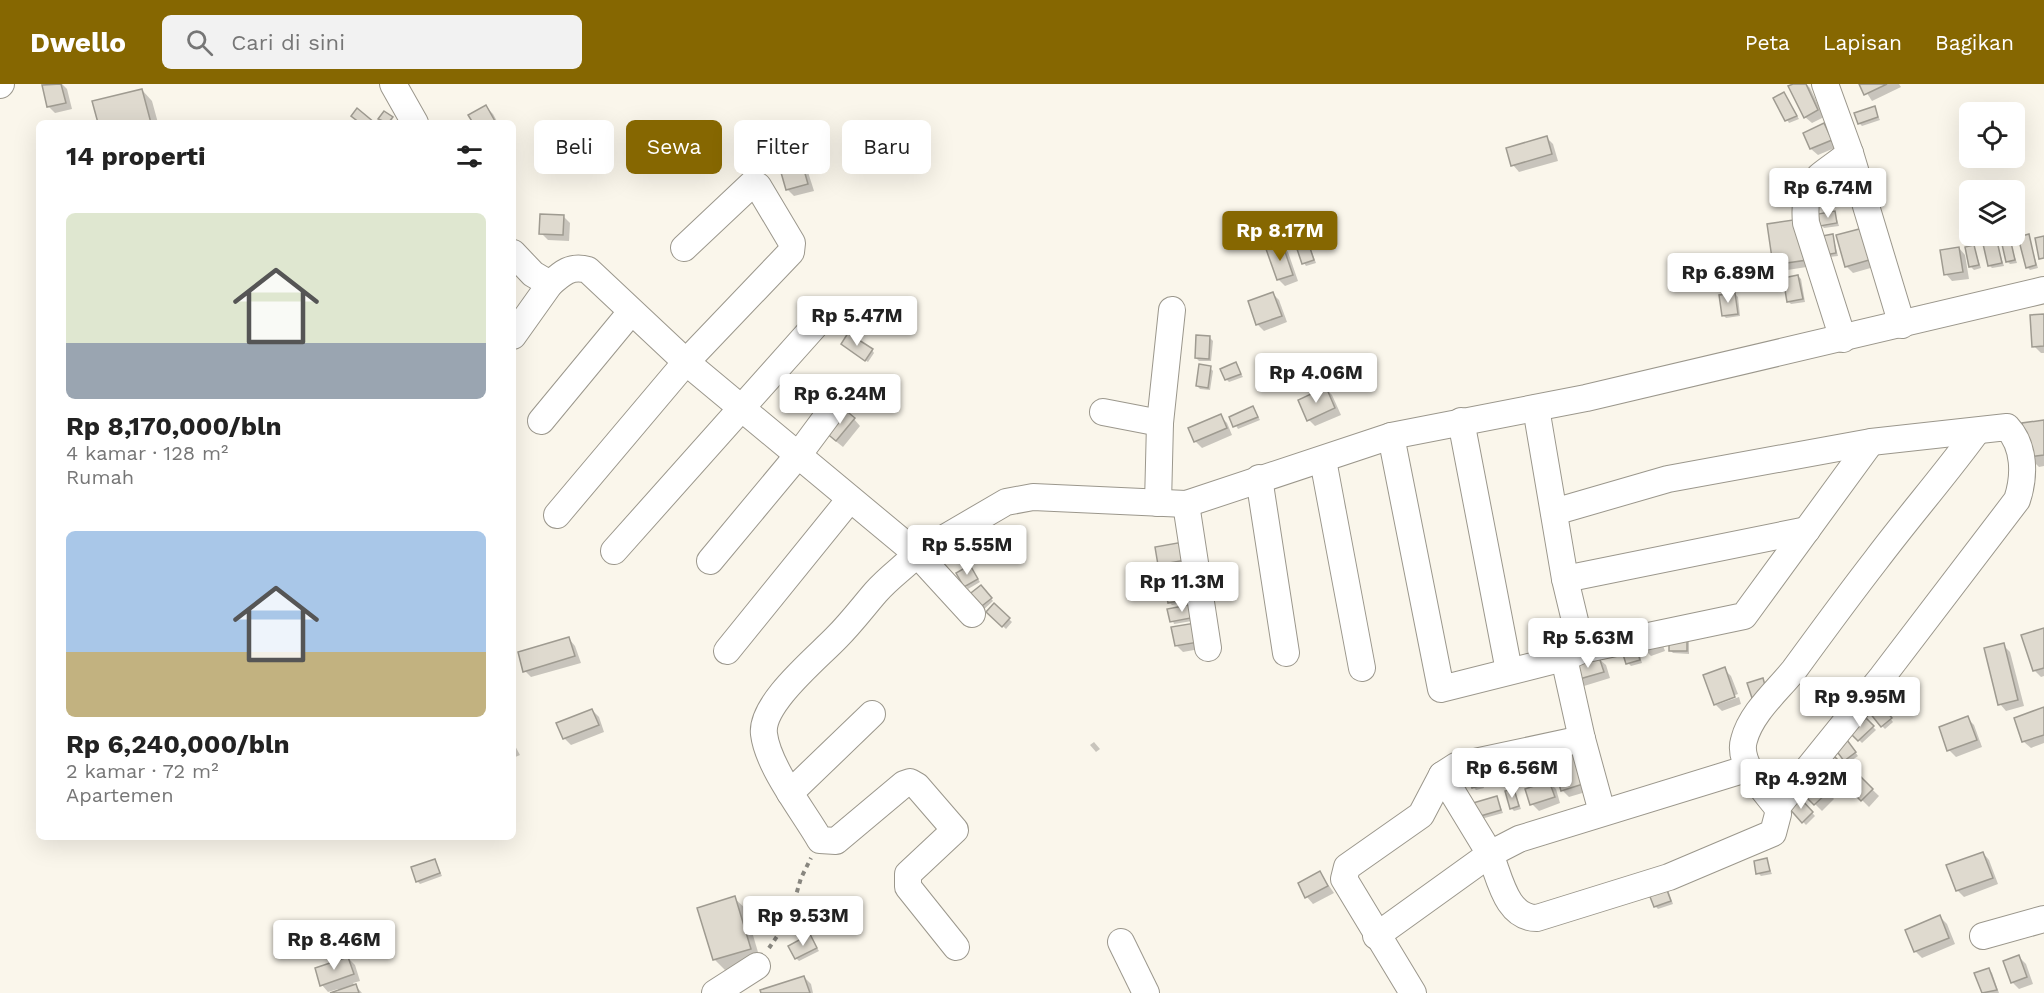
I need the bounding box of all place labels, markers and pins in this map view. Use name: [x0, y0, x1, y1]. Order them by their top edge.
pin: Rp 6.74M: [1766, 168, 1890, 219]
pin: Rp 8.17M: [1218, 211, 1342, 262]
pin: Rp 6.89M: [1666, 253, 1790, 304]
pin: Rp 5.47M: [795, 296, 919, 347]
pin: Rp 4.06M: [1254, 353, 1378, 404]
pin: Rp 6.24M: [778, 374, 902, 425]
pin: Rp 5.55M: [905, 525, 1029, 576]
pin: Rp 11.3M: [1120, 562, 1244, 613]
pin: Rp 5.63M: [1526, 618, 1650, 669]
pin: Rp 9.95M: [1798, 677, 1922, 728]
pin: Rp 6.56M: [1450, 748, 1574, 799]
pin: Rp 4.92M: [1739, 759, 1863, 810]
pin: Rp 9.53M: [741, 896, 865, 947]
pin: Rp 8.46M: [272, 920, 396, 971]

